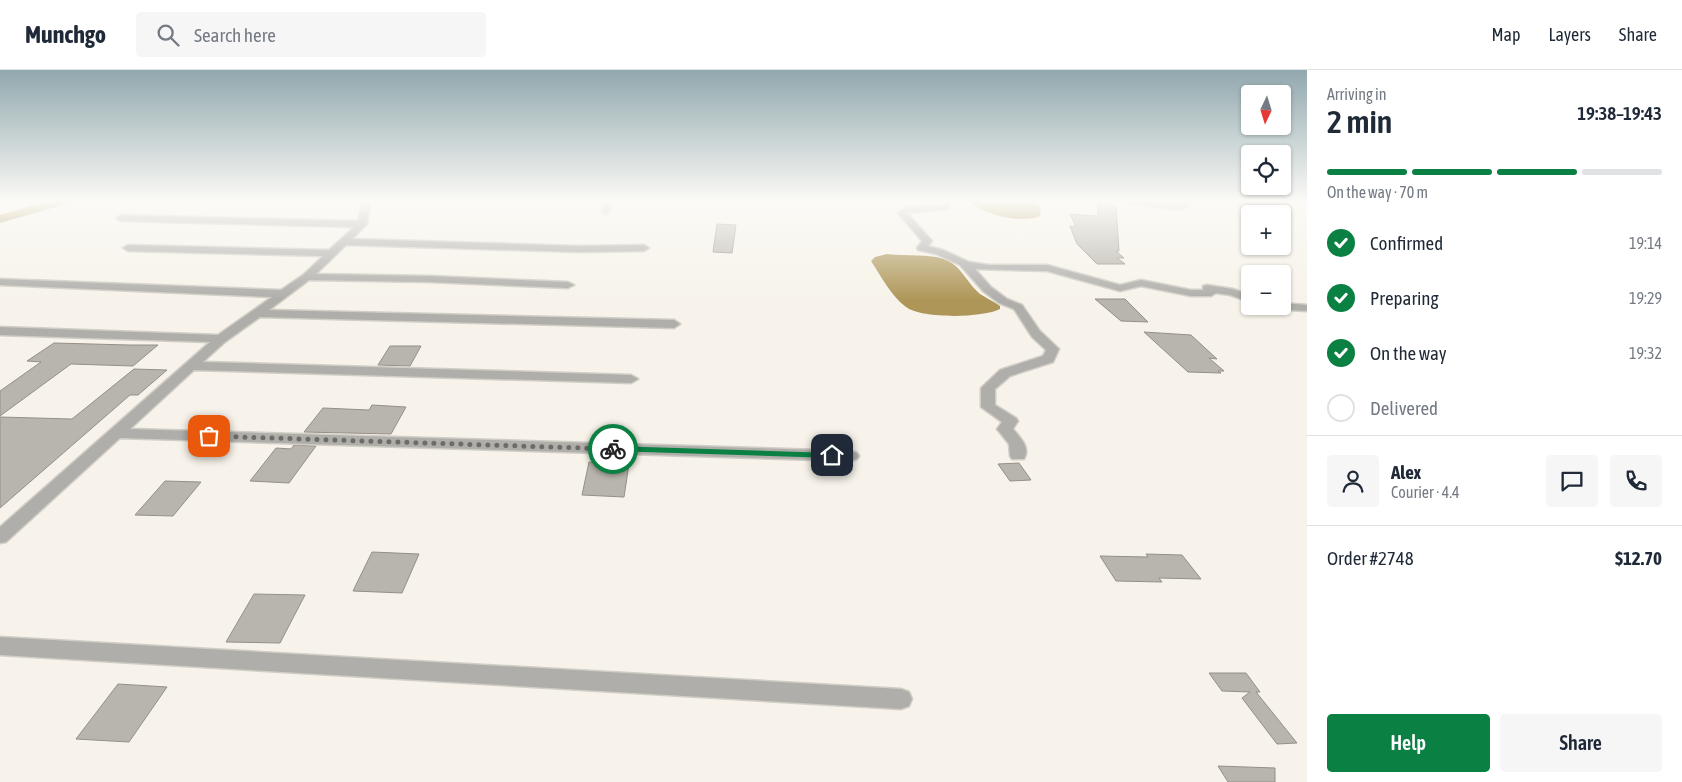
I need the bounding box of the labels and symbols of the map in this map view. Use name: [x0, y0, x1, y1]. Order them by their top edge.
north arrow: [1241, 85, 1291, 135]
pin: [188, 415, 230, 457]
courier: [588, 424, 638, 474]
pin: [811, 434, 853, 476]

